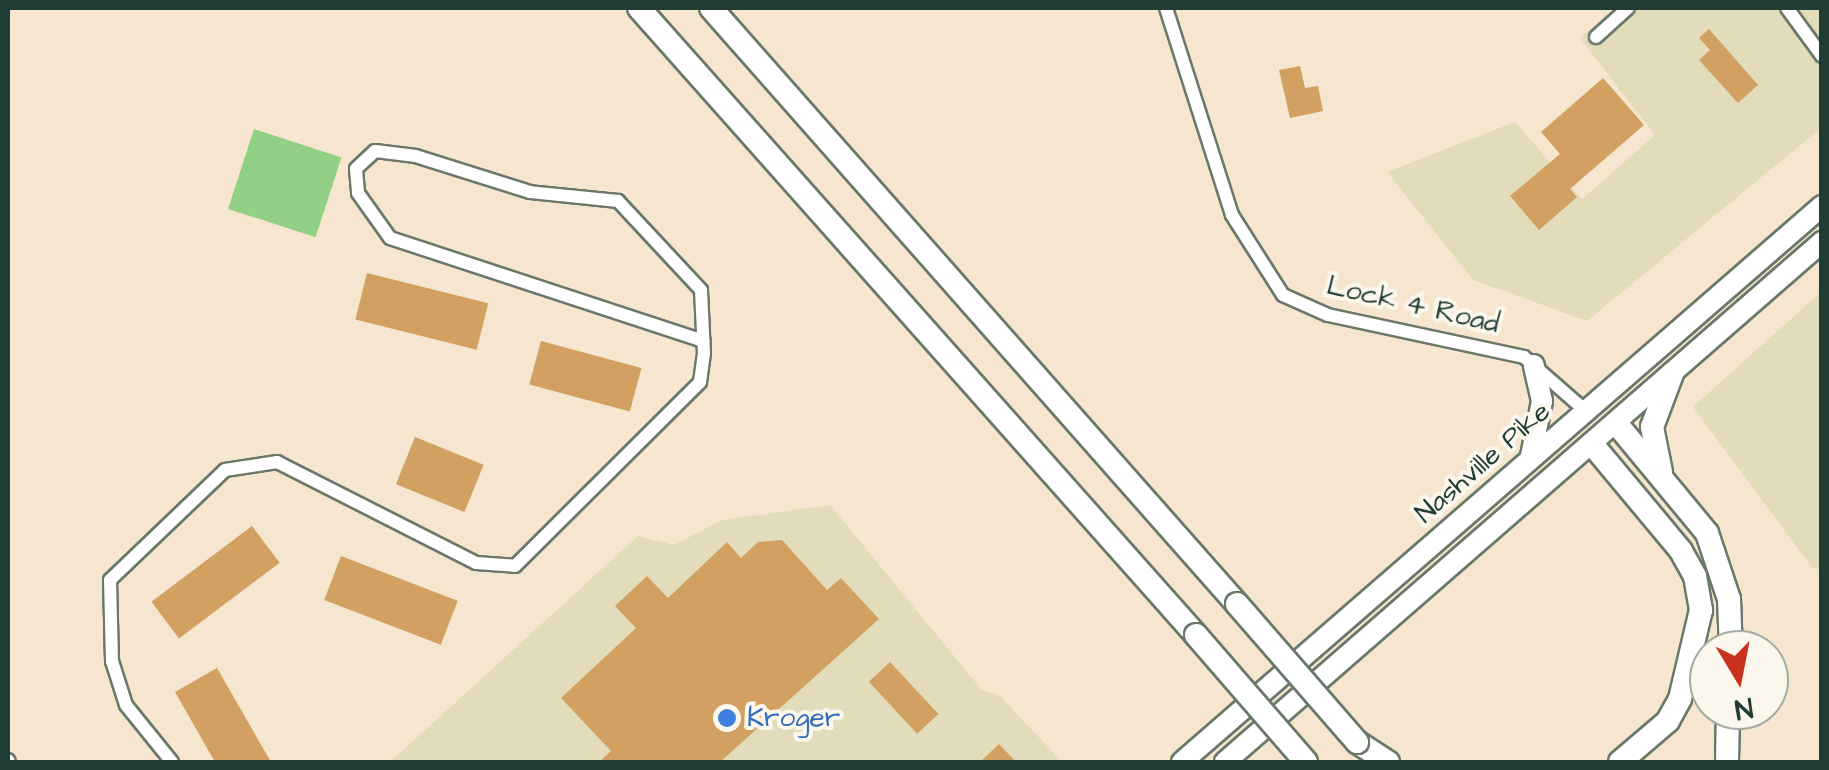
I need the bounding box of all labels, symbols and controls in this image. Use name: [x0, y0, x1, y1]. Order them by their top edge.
street label: Lock 4 Road: [1324, 269, 1502, 341]
street label: Nashville Pike: [1409, 395, 1557, 531]
north arrow: [1689, 630, 1789, 730]
text: N: [1732, 687, 1756, 729]
place label: Kroger: [747, 701, 840, 735]
marker: Kroger: [716, 707, 738, 729]

